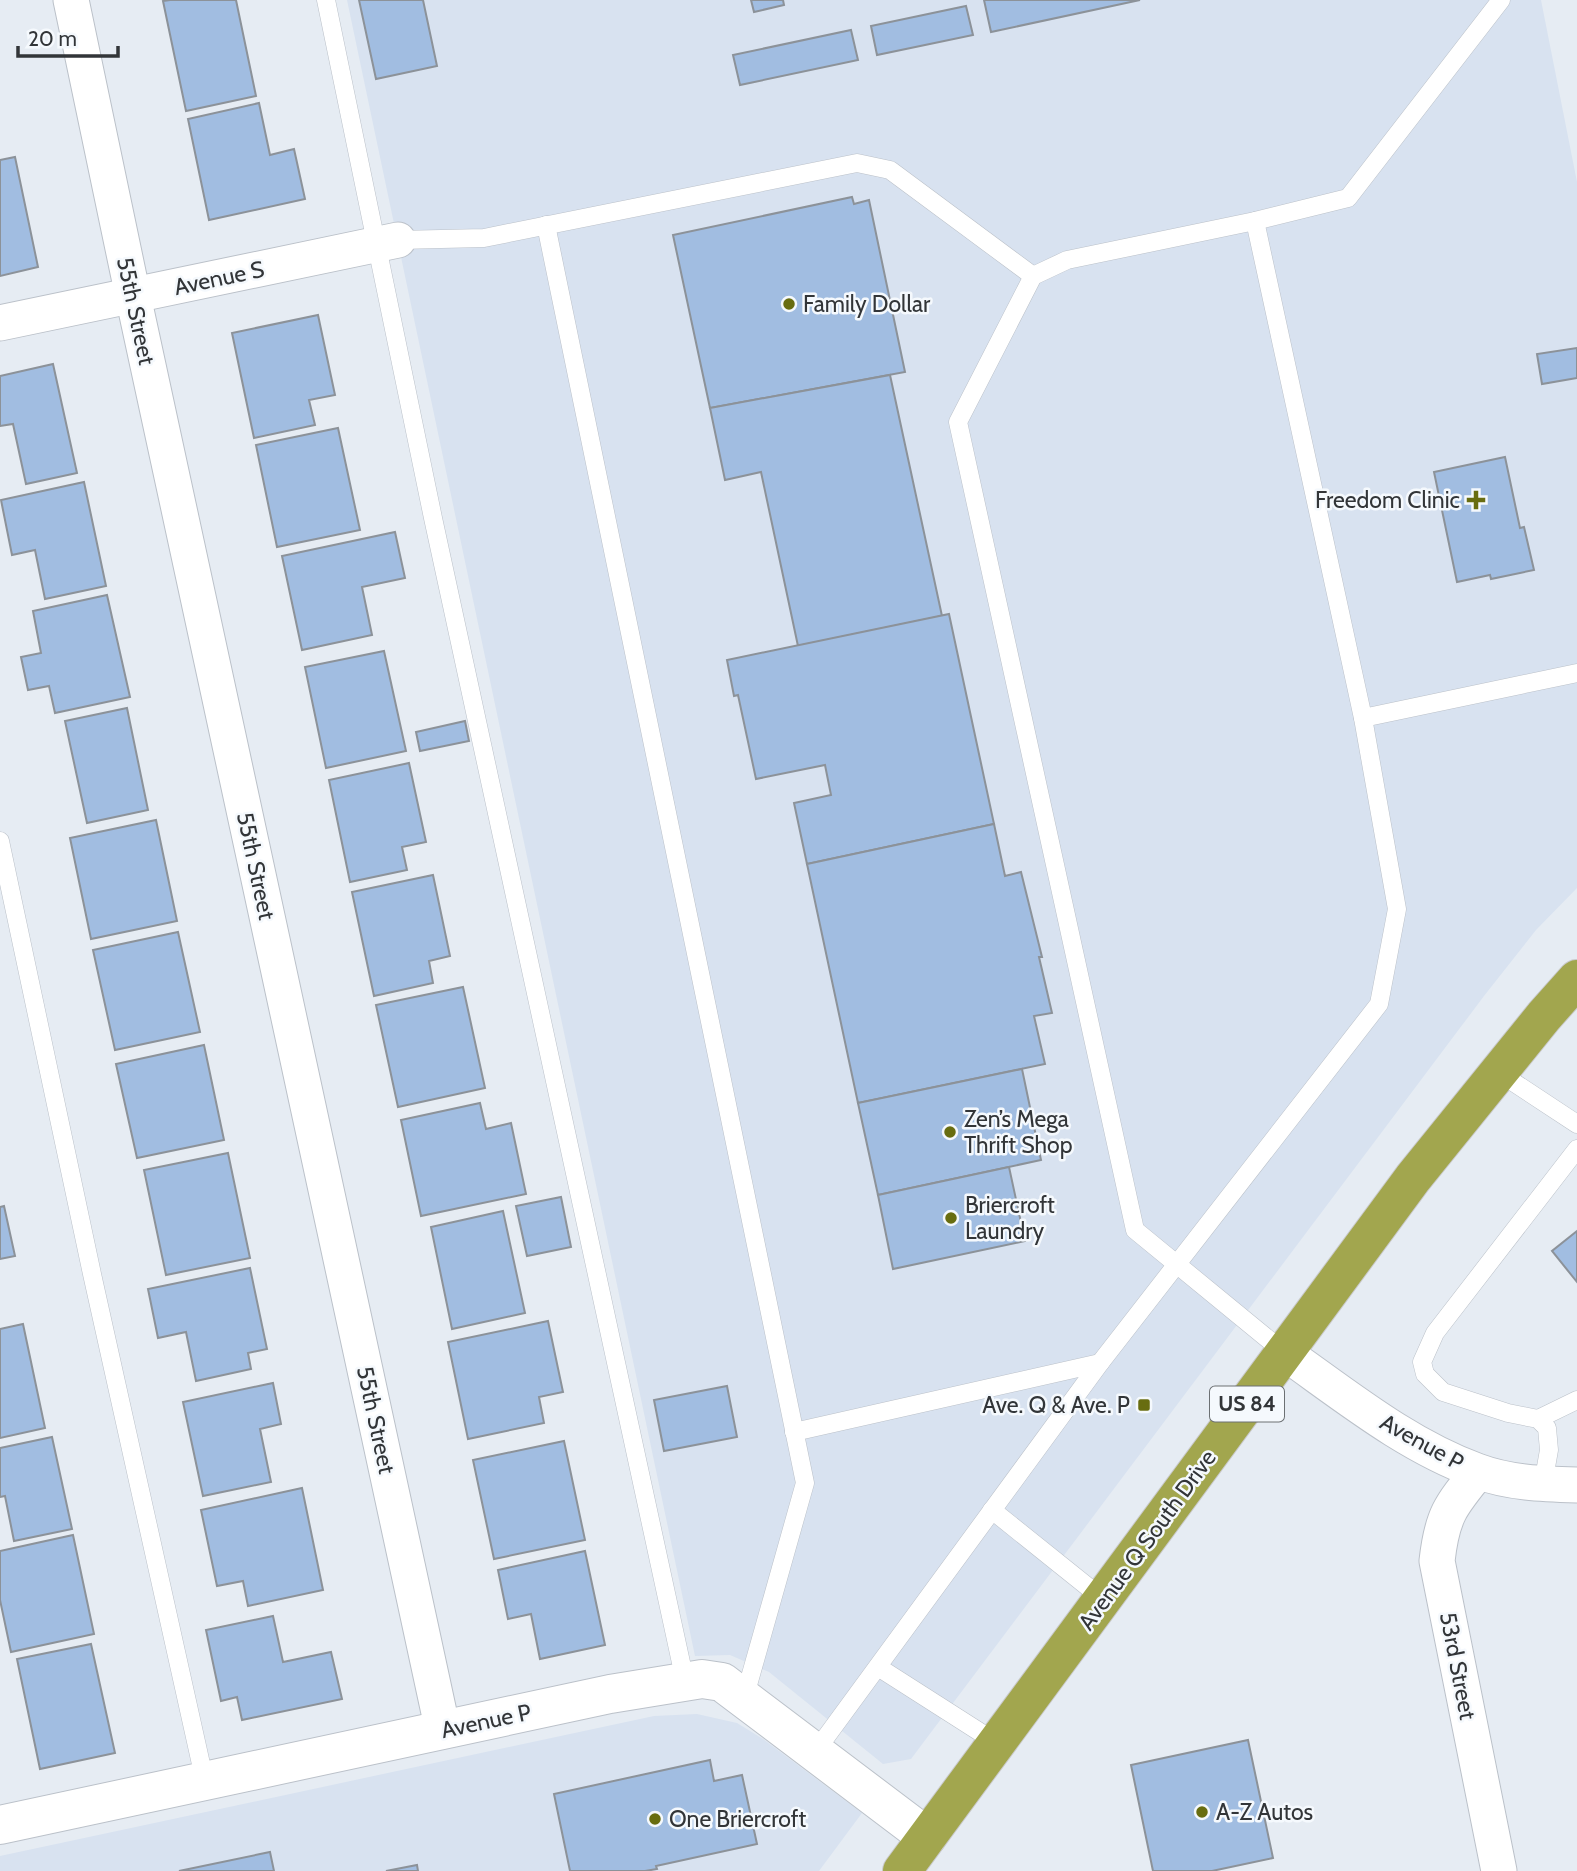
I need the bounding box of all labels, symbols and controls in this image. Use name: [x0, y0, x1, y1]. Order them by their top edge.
scale bar: [18, 14, 117, 58]
text: 20 m: [28, 26, 77, 51]
street label: 55th Street: [111, 255, 161, 368]
street label: Avenue S: [171, 255, 267, 301]
place label: Family Dollar: [803, 290, 931, 318]
marker: Family Dollar: [781, 296, 797, 312]
place label: Freedom Clinic: [1315, 486, 1460, 514]
marker: Freedom Clinic: [1466, 490, 1486, 510]
street label: 55th Street: [231, 810, 281, 923]
place label: Zen’s Mega Thrift Shop: [964, 1105, 1073, 1159]
marker: Zen’s Mega Thrift Shop: [942, 1124, 958, 1140]
place label: Briercroft Laundry: [965, 1191, 1055, 1245]
marker: Briercroft Laundry: [943, 1210, 959, 1226]
street label: 55th Street: [351, 1364, 401, 1477]
road number: US 84: [1210, 1386, 1284, 1422]
place label: Ave. Q & Ave. P: [982, 1391, 1130, 1419]
marker: Ave. Q & Ave. P: [1136, 1397, 1152, 1413]
street label: Avenue P: [1375, 1408, 1469, 1476]
street label: Avenue Q South Drive: [1072, 1444, 1222, 1636]
street label: 53rd Street: [1434, 1610, 1482, 1722]
street label: Avenue P: [438, 1698, 534, 1744]
place label: A-Z Autos: [1216, 1798, 1313, 1826]
marker: A-Z Autos: [1194, 1804, 1210, 1820]
place label: One Briercroft: [669, 1805, 806, 1833]
marker: One Briercroft: [647, 1811, 663, 1827]

